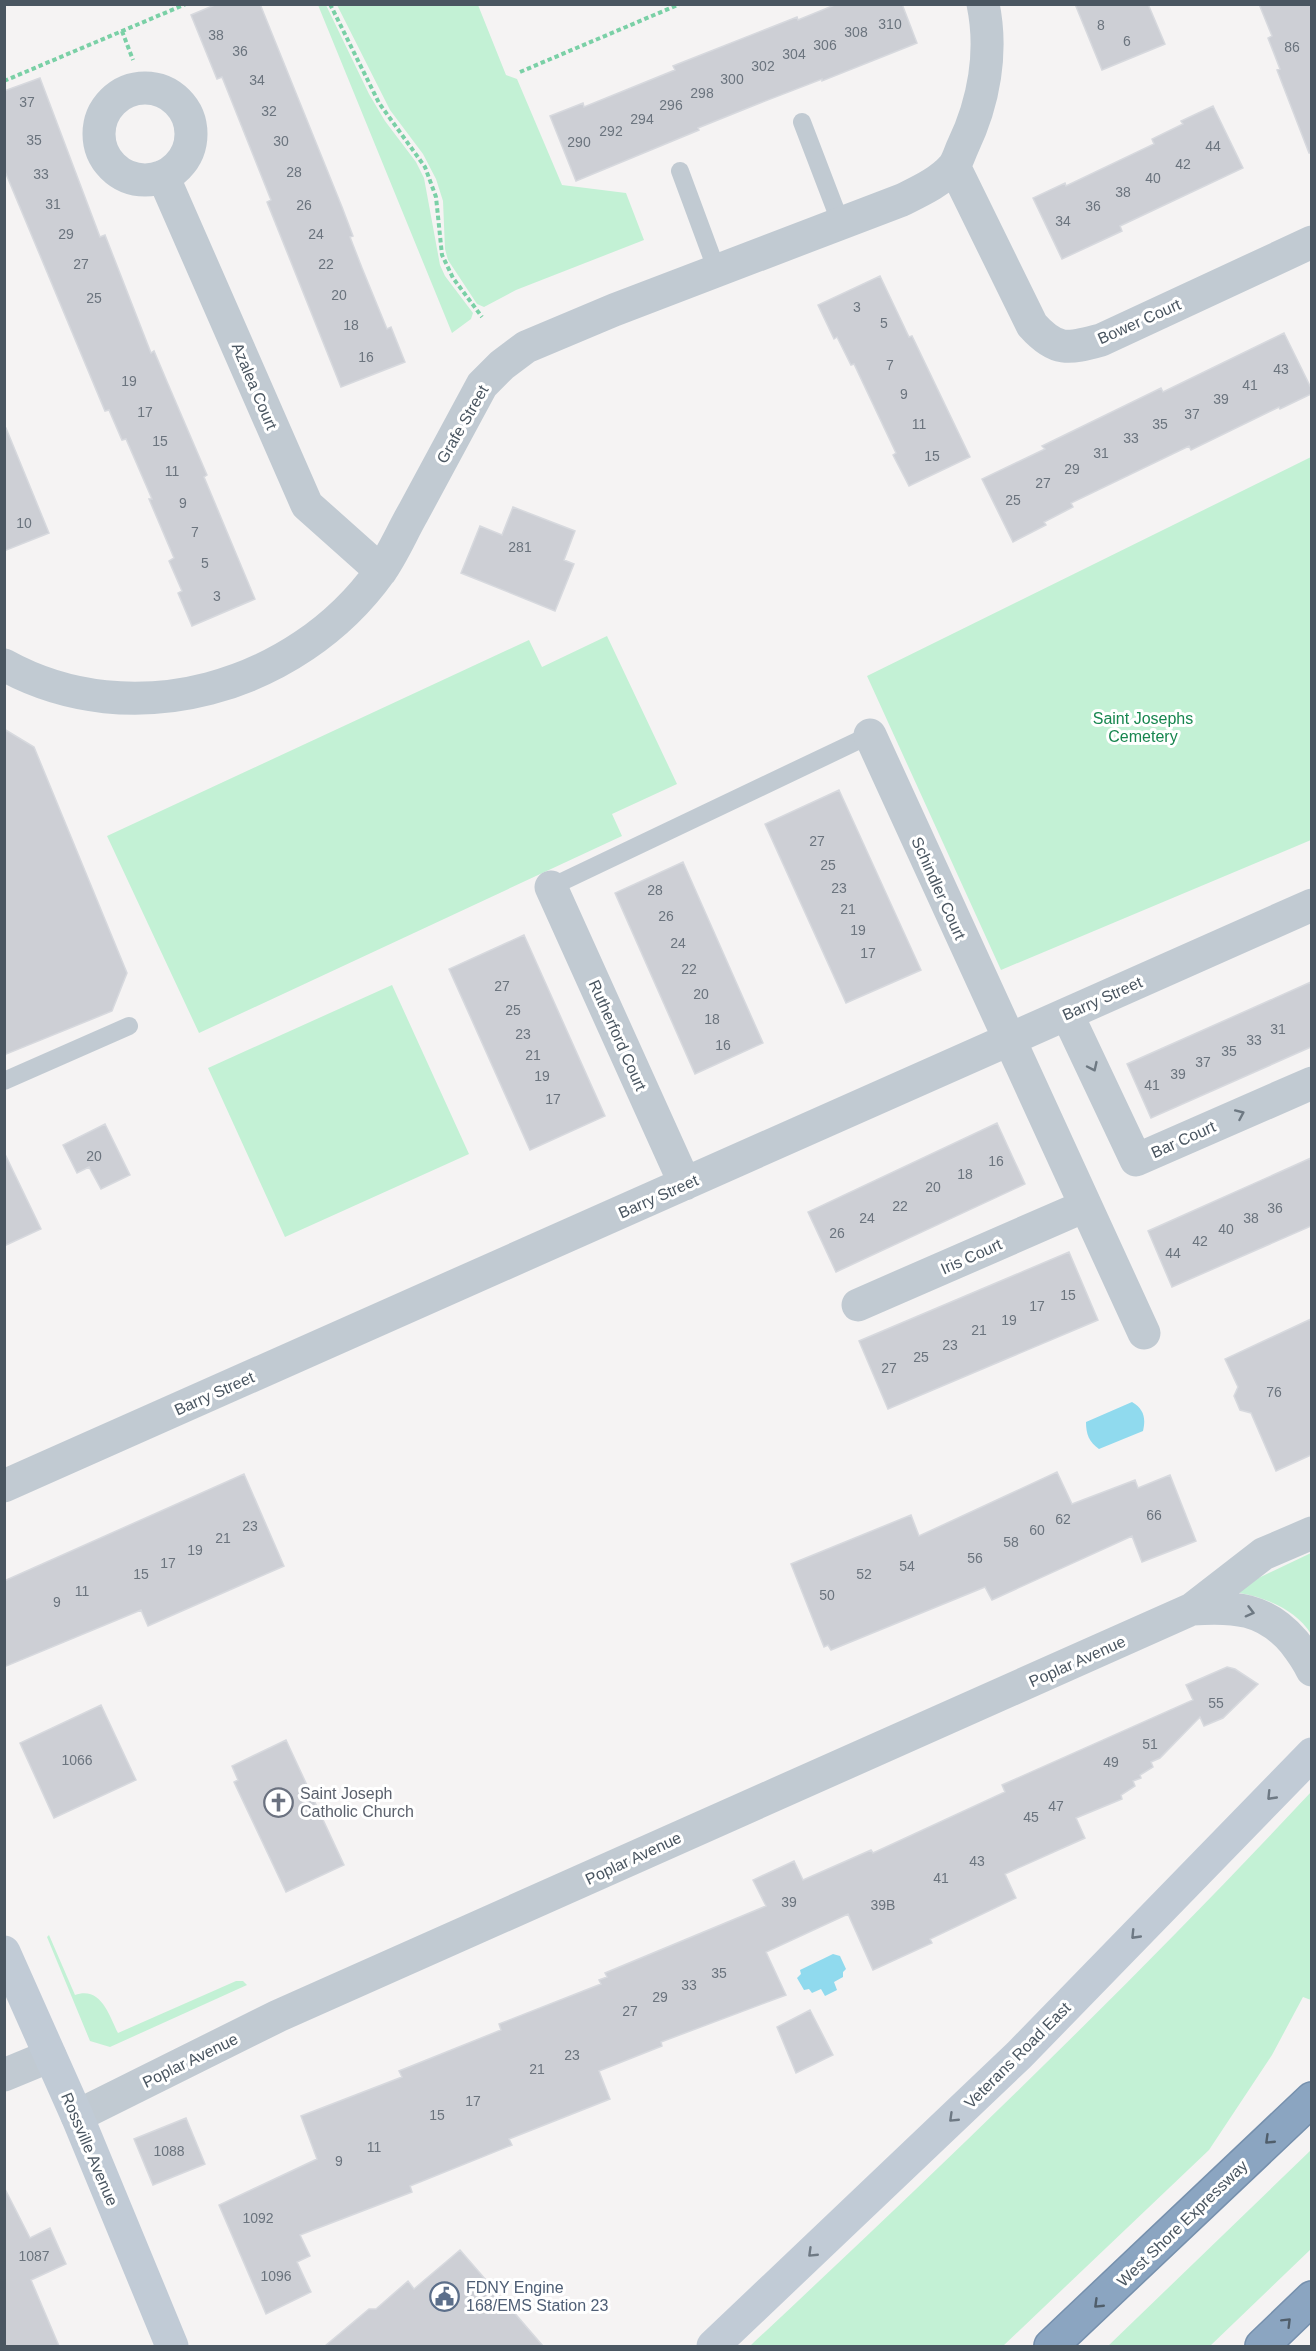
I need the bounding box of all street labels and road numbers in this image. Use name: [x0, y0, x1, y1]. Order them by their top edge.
street label: Bower Court: [1095, 295, 1184, 347]
street label: Azalea Court: [229, 340, 281, 433]
street label: Grafe Street: [433, 382, 492, 466]
street label: Schindler Court: [908, 834, 969, 943]
street label: Barry Street: [1060, 973, 1145, 1024]
street label: Rutherford Court: [586, 977, 650, 1094]
street label: Bar Court: [1148, 1118, 1218, 1161]
street label: Barry Street: [616, 1171, 701, 1222]
street label: Iris Court: [938, 1235, 1005, 1277]
street label: Barry Street: [172, 1368, 257, 1419]
street label: Poplar Avenue: [1026, 1633, 1128, 1690]
street label: Poplar Avenue: [583, 1829, 684, 1888]
street label: Veterans Road East: [961, 1999, 1074, 2112]
street label: Poplar Avenue: [140, 2030, 241, 2091]
street label: Rossville Avenue: [58, 2090, 121, 2209]
street label: West Shore Expressway: [1114, 2157, 1251, 2290]

